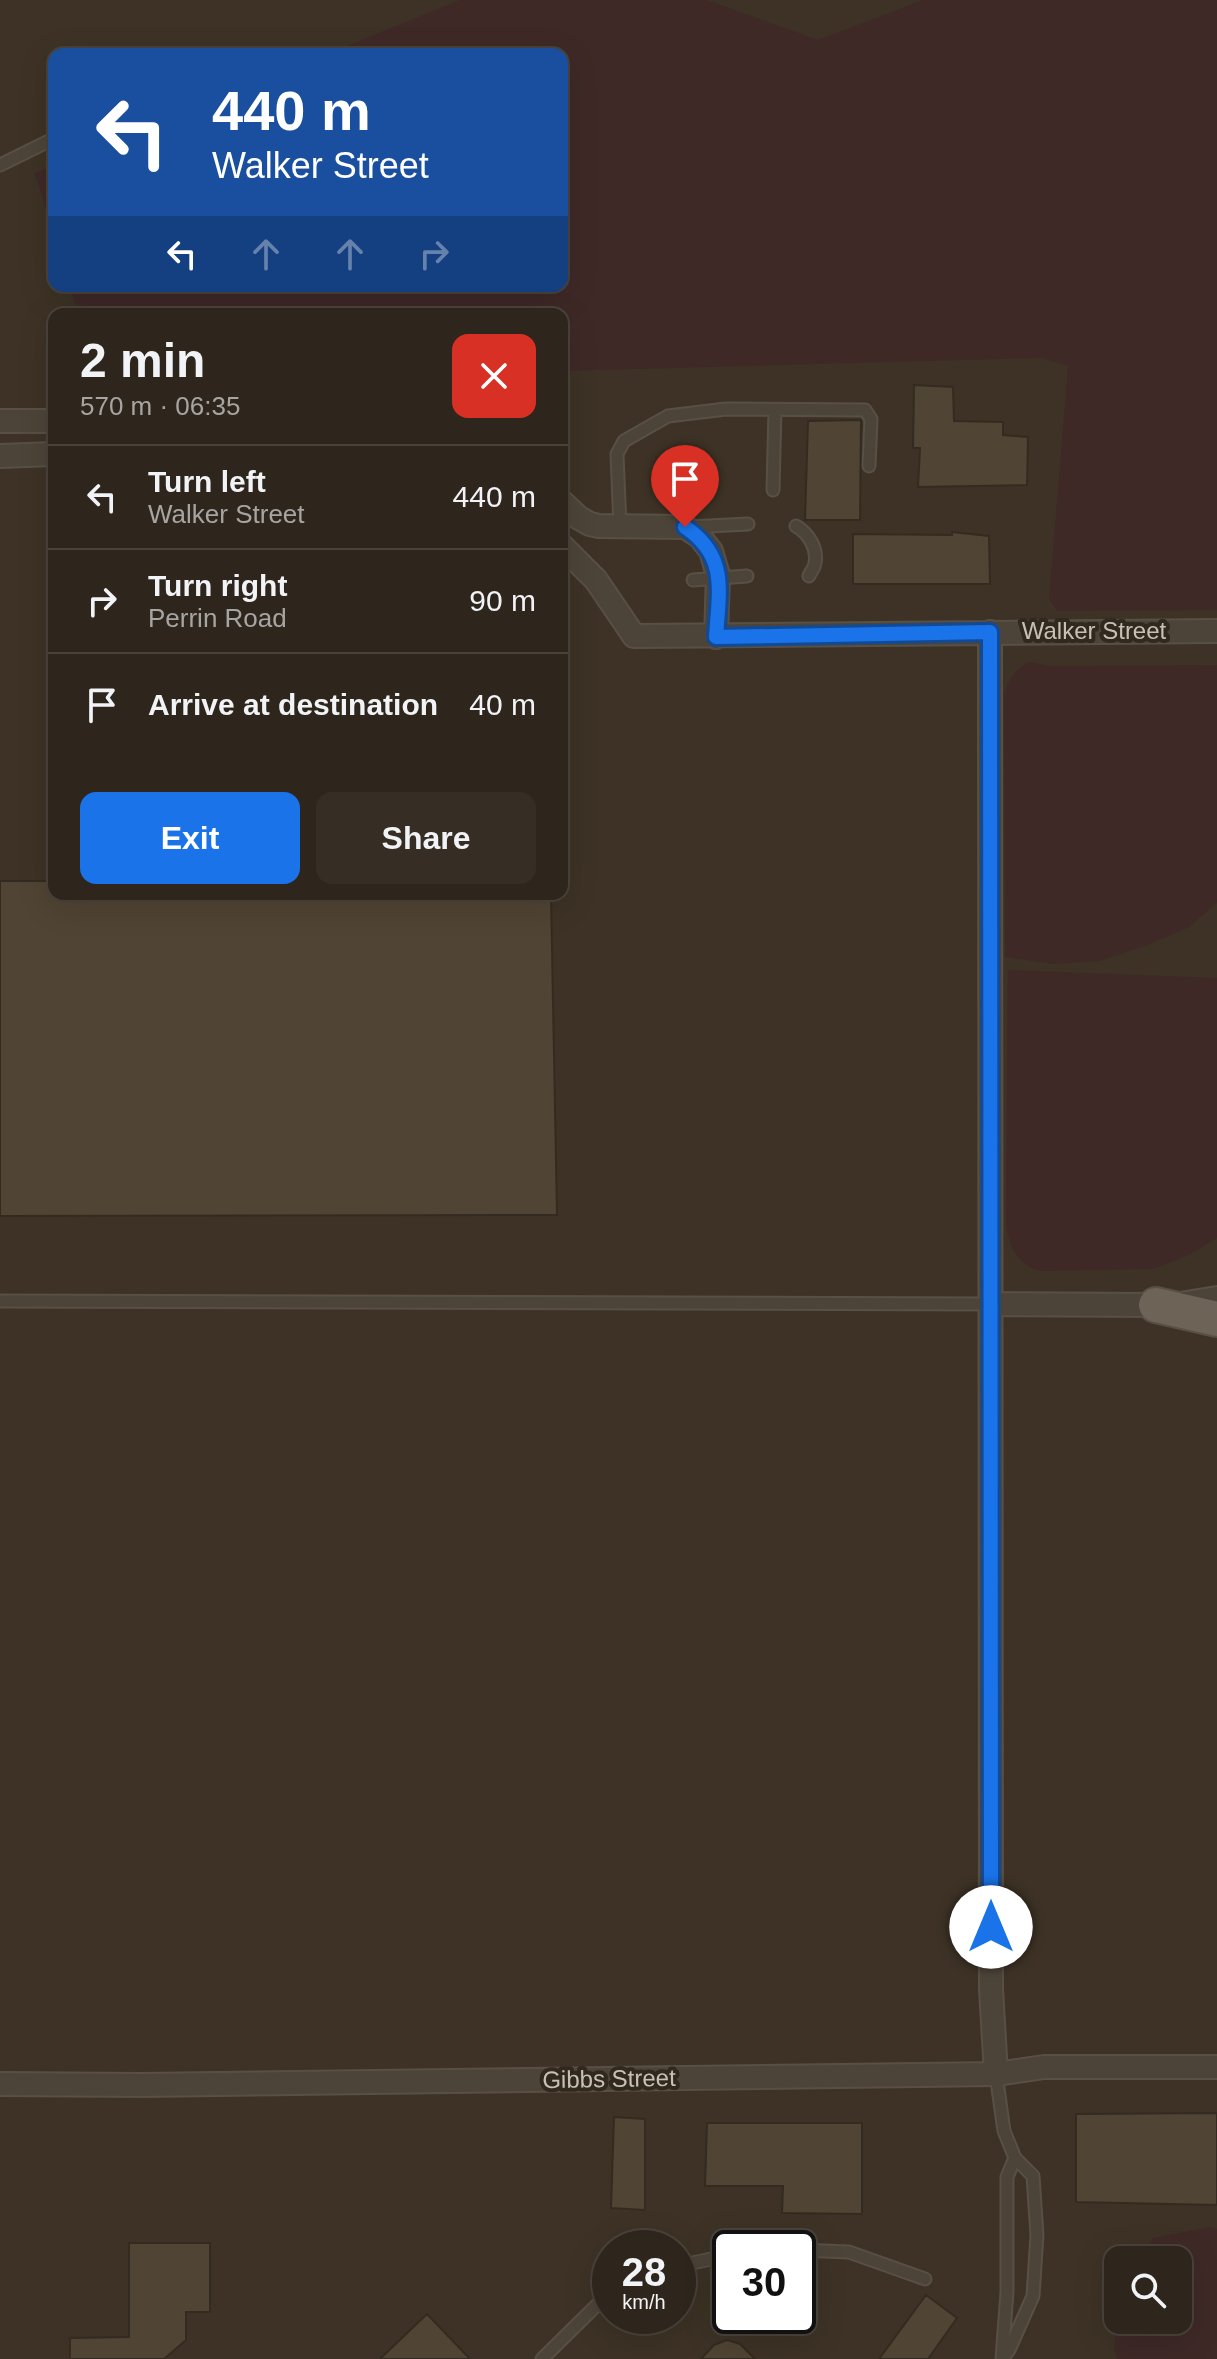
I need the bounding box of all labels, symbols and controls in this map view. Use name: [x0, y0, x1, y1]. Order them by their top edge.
text: 440 m: [212, 79, 371, 142]
icon: left: [80, 80, 184, 184]
text: Walker Street: [212, 145, 429, 186]
icon: left: [160, 232, 204, 276]
icon: ahead: [244, 232, 288, 276]
icon: ahead: [328, 232, 372, 276]
icon: right: [412, 232, 456, 276]
text: 2 min: [80, 334, 205, 387]
button: close: [452, 334, 536, 418]
text: 570 m · 06:35: [80, 391, 240, 421]
pin: [651, 445, 719, 527]
icon: arrive: [663, 457, 707, 501]
text: Turn left: [148, 465, 266, 498]
icon: left: [80, 475, 124, 519]
text: 440 m: [453, 480, 536, 513]
text: Walker Street: [148, 499, 305, 529]
text: Turn right: [148, 569, 287, 602]
icon: right: [80, 579, 124, 623]
text: 90 m: [469, 584, 536, 617]
text: Perrin Road: [148, 603, 287, 633]
street label: Walker Street: [1022, 617, 1167, 644]
icon: arrive: [80, 683, 124, 727]
text: Arrive at destination: [148, 688, 438, 721]
text: 40 m: [469, 688, 536, 721]
button: Exit: [80, 792, 300, 884]
button: Share: [316, 792, 536, 884]
position arrow: [949, 1885, 1033, 1969]
street label: Gibbs Street: [542, 2064, 676, 2093]
speed limit sign: 30: [712, 2230, 816, 2334]
map controls: [1104, 2246, 1192, 2334]
button: search: [1104, 2246, 1192, 2334]
text: 28: [622, 2250, 666, 2294]
text: km/h: [622, 2291, 666, 2313]

